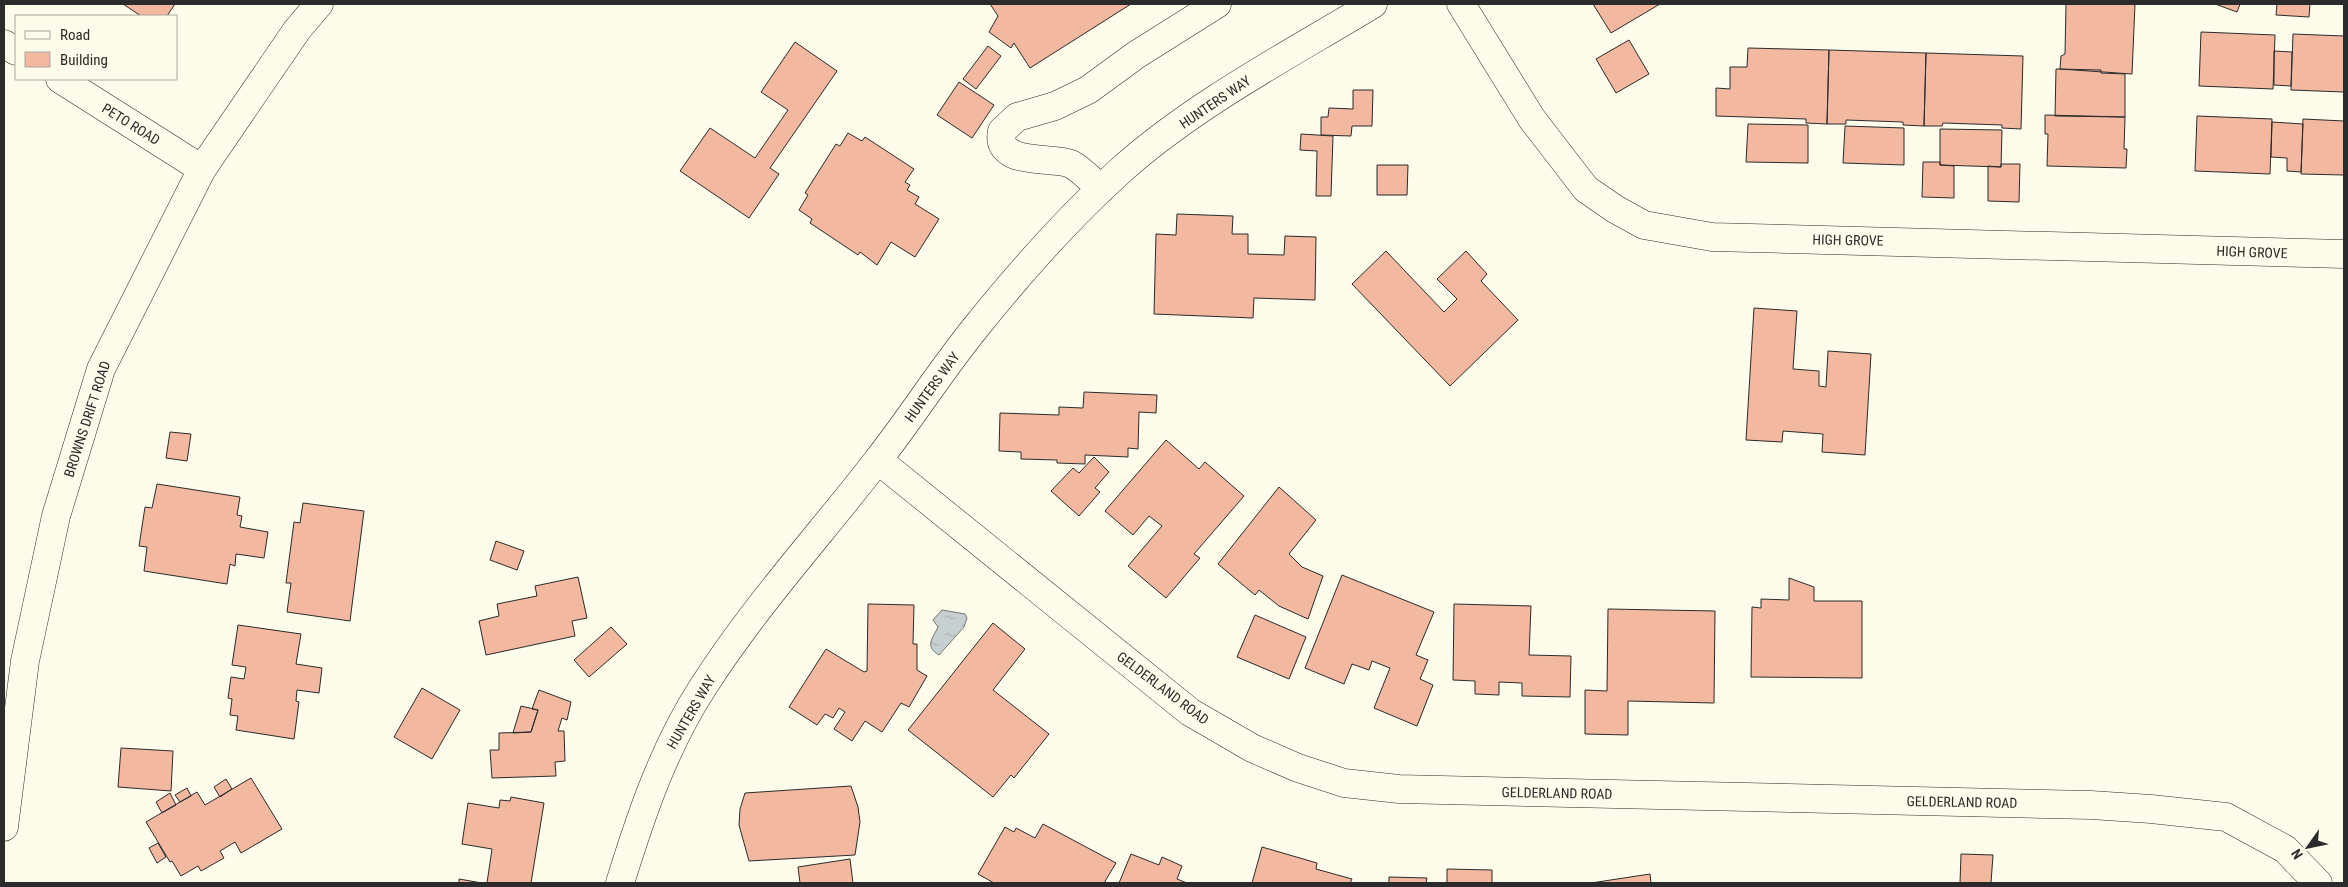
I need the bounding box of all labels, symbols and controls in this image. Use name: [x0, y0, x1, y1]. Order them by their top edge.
legend: [15, 15, 178, 80]
text: Road: [60, 26, 90, 44]
text: Building: [60, 51, 108, 69]
street label: HUNTERS WAY: [1176, 72, 1254, 132]
street label: PETO ROAD: [99, 100, 163, 148]
street label: HIGH GROVE: [1812, 231, 1884, 249]
street label: HIGH GROVE: [2216, 243, 2288, 261]
street label: HUNTERS WAY: [901, 348, 963, 425]
street label: BROWNS DRIFT ROAD: [61, 359, 113, 479]
street label: GELDERLAND ROAD: [1114, 648, 1212, 728]
street label: HUNTERS WAY: [663, 672, 719, 752]
street label: GELDERLAND ROAD: [1501, 784, 1613, 802]
street label: GELDERLAND ROAD: [1906, 793, 2018, 811]
north arrow: [2283, 822, 2333, 872]
text: N: [2288, 846, 2306, 862]

